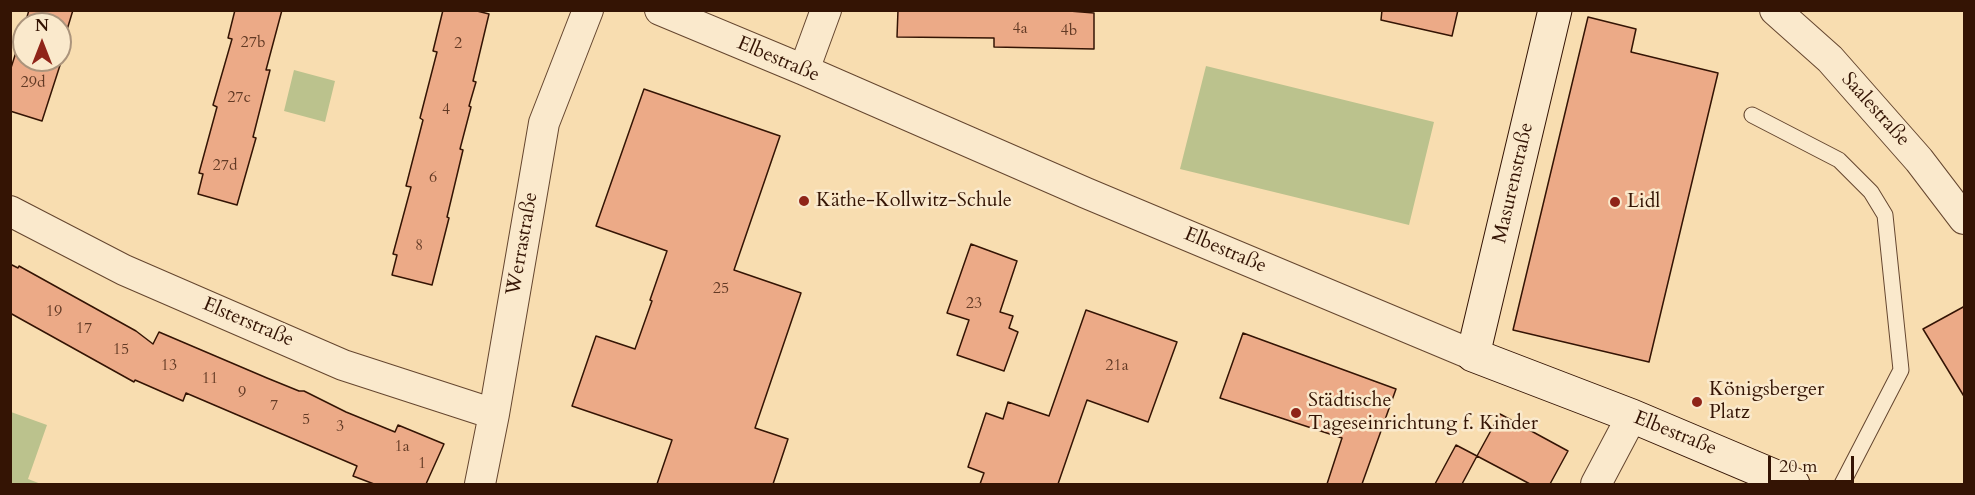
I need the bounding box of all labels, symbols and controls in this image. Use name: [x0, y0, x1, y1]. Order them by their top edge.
north arrow: [12, 12, 72, 72]
text: N: [35, 15, 49, 37]
house number: 4a: [1012, 19, 1028, 39]
house number: 4b: [1061, 21, 1077, 41]
street label: Elbestraße: [733, 32, 823, 88]
house number: 27b: [241, 33, 265, 53]
house number: 2: [454, 34, 462, 54]
street label: Saalestraße: [1835, 68, 1915, 152]
house number: 29d: [21, 73, 45, 93]
house number: 27c: [227, 88, 251, 108]
house number: 4: [442, 100, 450, 120]
street label: Masurenstraße: [1488, 120, 1540, 246]
house number: 27d: [213, 156, 237, 176]
house number: 6: [429, 168, 437, 188]
place label: Käthe-Kollwitz-Schule: [816, 189, 1012, 213]
place label: Lidl: [1627, 190, 1660, 214]
street label: Werrastraße: [502, 191, 544, 297]
marker: Käthe-Kollwitz-Schule: [797, 194, 811, 208]
marker: Lidl: [1608, 195, 1622, 209]
street label: Elbestraße: [1180, 223, 1270, 279]
house number: 8: [415, 236, 423, 256]
house number: 25: [713, 279, 729, 299]
street label: Elsterstraße: [199, 293, 297, 353]
house number: 23: [966, 294, 982, 314]
house number: 19: [46, 302, 62, 322]
house number: 17: [76, 319, 92, 339]
house number: 15: [113, 340, 129, 360]
house number: 13: [161, 356, 177, 376]
house number: 21a: [1105, 356, 1129, 376]
house number: 11: [202, 369, 218, 389]
place label: Königsberger Platz: [1709, 378, 1824, 425]
house number: 9: [238, 383, 246, 403]
place label: Städtische Tageseinrichtung f. Kinder: [1308, 389, 1538, 436]
marker: Königsberger Platz: [1690, 395, 1704, 409]
house number: 7: [270, 396, 278, 416]
marker: Städtische Tageseinrichtung f. Kinder: [1289, 406, 1303, 420]
street label: Elbestraße: [1630, 407, 1720, 461]
house number: 5: [302, 410, 310, 430]
house number: 3: [336, 417, 344, 437]
house number: 1a: [394, 437, 410, 457]
scale bar: [1771, 444, 1856, 482]
house number: 1: [418, 454, 426, 474]
text: 20 m: [1779, 454, 1818, 479]

